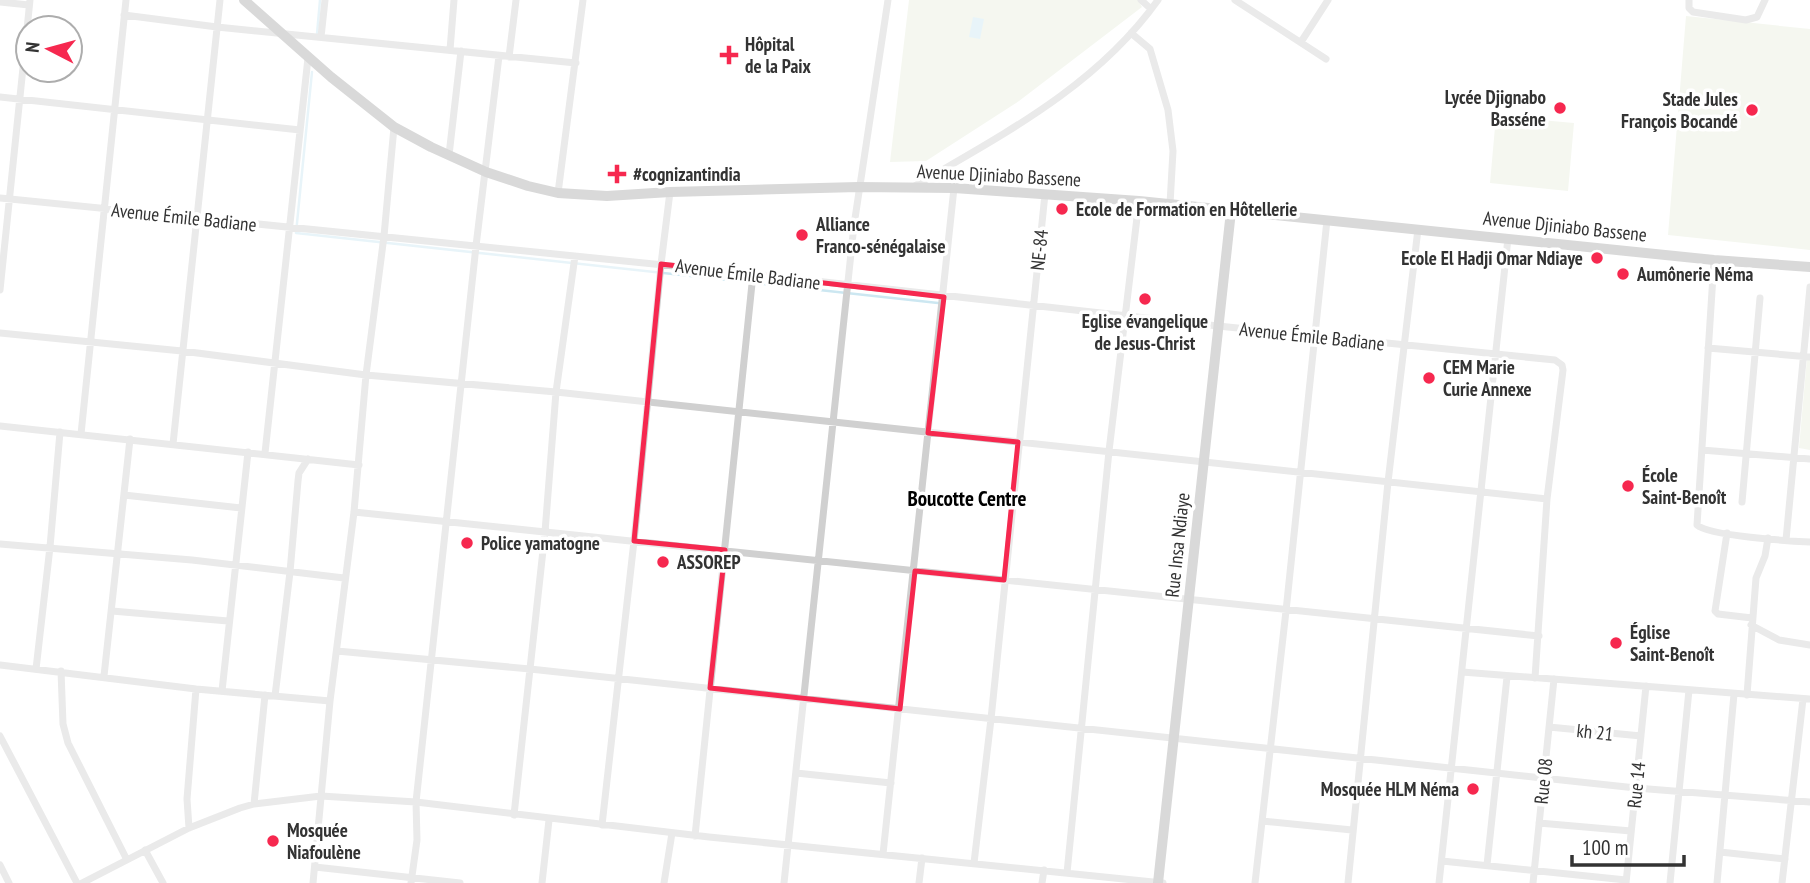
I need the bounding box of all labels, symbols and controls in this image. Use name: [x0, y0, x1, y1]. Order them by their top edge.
north arrow: [14, 14, 84, 84]
place label: Hôpital de la Paix: [745, 32, 812, 78]
text: N: [20, 41, 45, 54]
marker: Hôpital de la Paix: [719, 45, 739, 65]
place label: Lycée Djignabo Basséne: [1445, 85, 1546, 131]
place label: Stade Jules François Bocandé: [1621, 87, 1738, 133]
marker: Lycée Djignabo Basséne: [1552, 100, 1568, 116]
marker: Stade Jules François Bocandé: [1744, 102, 1760, 118]
street label: Avenue Djiniabo Bassene: [916, 159, 1082, 191]
place label: #cognizantindia: [633, 162, 741, 186]
marker: #cognizantindia: [607, 164, 627, 184]
street label: Avenue Émile Badiane: [110, 197, 258, 237]
place label: Ecole de Formation en Hôtellerie: [1076, 197, 1297, 221]
marker: Ecole de Formation en Hôtellerie: [1054, 201, 1070, 217]
street label: Avenue Djiniabo Bassene: [1482, 205, 1648, 247]
place label: Alliance Franco-sénégalaise: [815, 212, 946, 258]
marker: Alliance Franco-sénégalaise: [794, 227, 810, 243]
street label: NE-84: [1025, 228, 1053, 272]
place label: Ecole El Hadji Omar Ndiaye: [1401, 246, 1583, 270]
marker: Ecole El Hadji Omar Ndiaye: [1589, 250, 1605, 266]
street label: Avenue Émile Badiane: [674, 253, 822, 295]
place label: Aumônerie Néma: [1636, 262, 1754, 286]
marker: Aumônerie Néma: [1615, 266, 1631, 282]
marker: Eglise évangelique de Jesus-Christ: [1137, 291, 1153, 307]
place label: Eglise évangelique de Jesus-Christ: [1082, 309, 1208, 355]
street label: Avenue Émile Badiane: [1238, 316, 1386, 356]
place label: CEM Marie Curie Annexe: [1443, 355, 1532, 401]
marker: CEM Marie Curie Annexe: [1421, 370, 1437, 386]
place label: École Saint-Benoît: [1642, 463, 1727, 509]
marker: École Saint-Benoît: [1620, 478, 1636, 494]
district label: Boucotte Centre: [907, 485, 1027, 512]
street label: Rue Insa Ndiaye: [1160, 491, 1194, 599]
place label: Police yamatogne: [481, 531, 600, 555]
marker: Police yamatogne: [459, 535, 475, 551]
place label: ASSOREP: [676, 550, 741, 574]
marker: ASSOREP: [655, 554, 671, 570]
place label: Église Saint-Benoît: [1630, 620, 1715, 666]
marker: Église Saint-Benoît: [1608, 635, 1624, 651]
street label: kh 21: [1575, 718, 1615, 746]
street label: Rue 08: [1529, 757, 1557, 805]
street label: Rue 14: [1622, 760, 1650, 809]
place label: Mosquée HLM Néma: [1321, 777, 1459, 801]
marker: Mosquée HLM Néma: [1465, 781, 1481, 797]
place label: Mosquée Niafoulène: [287, 818, 361, 864]
scale bar: [1572, 824, 1684, 868]
marker: Mosquée Niafoulène: [265, 833, 281, 849]
text: 100 m: [1582, 834, 1628, 861]

